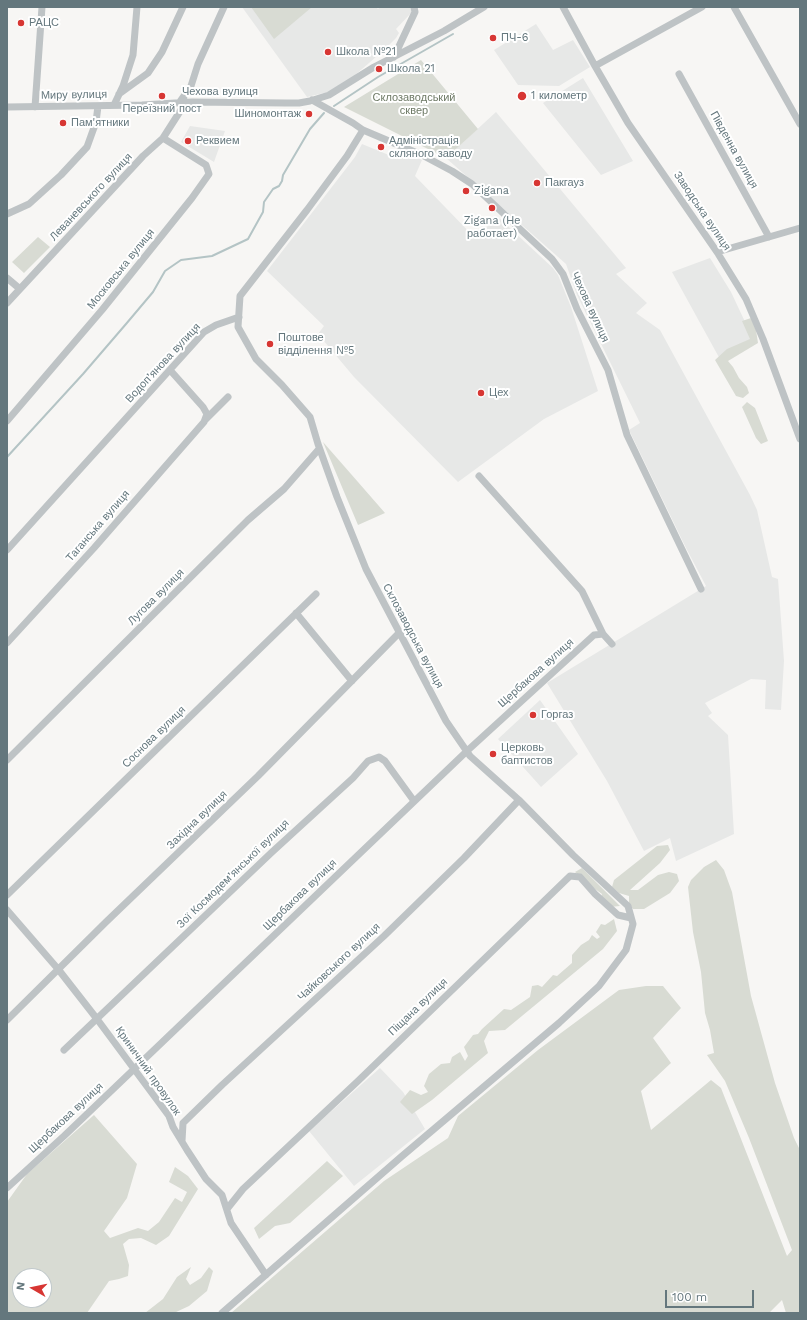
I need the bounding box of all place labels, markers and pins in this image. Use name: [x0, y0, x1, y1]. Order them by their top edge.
place label: РАЦС: [29, 16, 59, 30]
marker: РАЦС: [16, 18, 26, 28]
place label: ПЧ-6: [501, 31, 529, 45]
marker: ПЧ-6: [488, 33, 498, 43]
place label: Школа №21: [336, 45, 396, 59]
marker: Школа №21: [323, 47, 333, 57]
place label: Школа 21: [387, 62, 435, 76]
marker: Школа 21: [374, 64, 384, 74]
place label: 1 километр: [531, 89, 587, 103]
marker: 1 километр: [516, 90, 528, 102]
marker: Переїзний пост: [157, 91, 167, 101]
place label: Переїзний пост: [122, 102, 202, 116]
place label: Шиномонтаж: [234, 107, 301, 121]
marker: Шиномонтаж: [304, 109, 314, 119]
place label: Пам'ятники: [71, 116, 129, 130]
marker: Пам'ятники: [58, 118, 68, 128]
place label: Реквием: [196, 134, 239, 148]
place label: Адміністрація скляного заводу: [389, 134, 472, 160]
marker: Реквием: [183, 136, 193, 146]
marker: Адміністрація скляного заводу: [376, 142, 386, 152]
place label: Пакгауз: [545, 176, 584, 190]
marker: Пакгауз: [532, 178, 542, 188]
place label: Zigana: [474, 184, 509, 198]
marker: Zigana: [461, 186, 471, 196]
marker: Zigana (Не работает): [487, 203, 497, 213]
place label: Zigana (Не работает): [464, 214, 520, 240]
place label: Поштове відділення №5: [278, 331, 354, 357]
marker: Поштове відділення №5: [265, 339, 275, 349]
place label: Цех: [489, 386, 509, 400]
marker: Цех: [476, 388, 486, 398]
place label: Горгаз: [541, 708, 573, 722]
marker: Горгаз: [528, 710, 538, 720]
place label: Церковь баптистов: [501, 741, 553, 767]
marker: Церковь баптистов: [488, 749, 498, 759]

